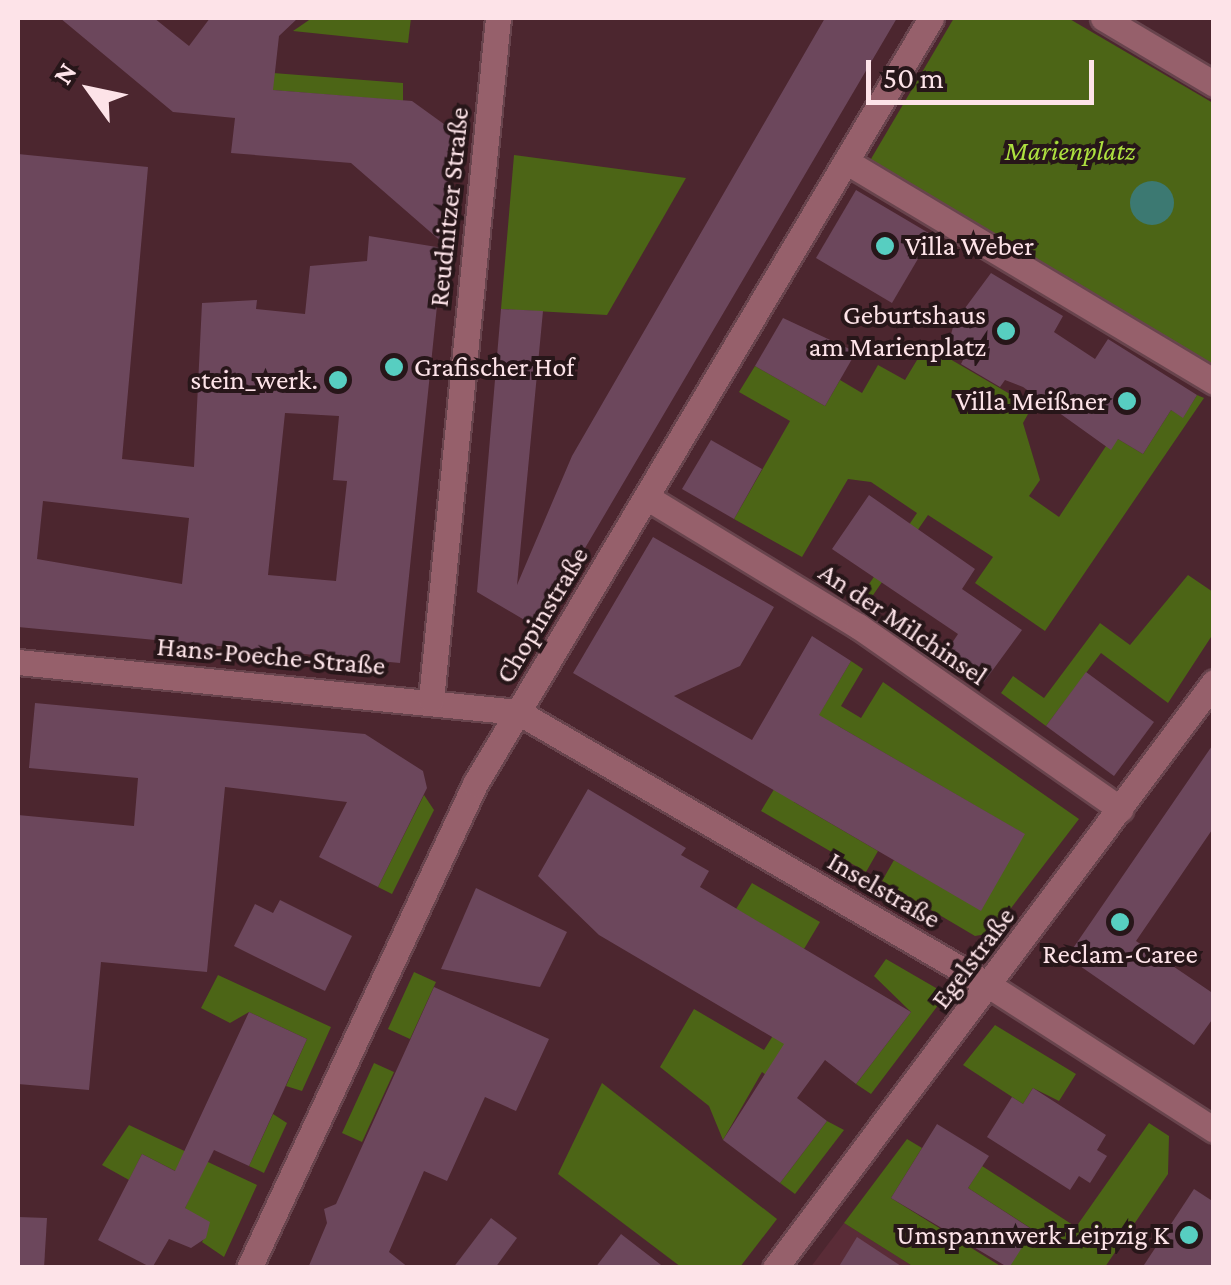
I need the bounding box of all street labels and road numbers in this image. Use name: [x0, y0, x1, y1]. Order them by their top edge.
street label: Reudnitzer Straße: [422, 106, 476, 308]
street label: Chopinstraße: [488, 541, 596, 689]
street label: An der Milchinsel: [812, 555, 994, 693]
street label: Hans-Poeche-Straße: [155, 629, 387, 683]
street label: Inselstraße: [822, 844, 946, 936]
street label: Egelstraße: [924, 901, 1022, 1015]

